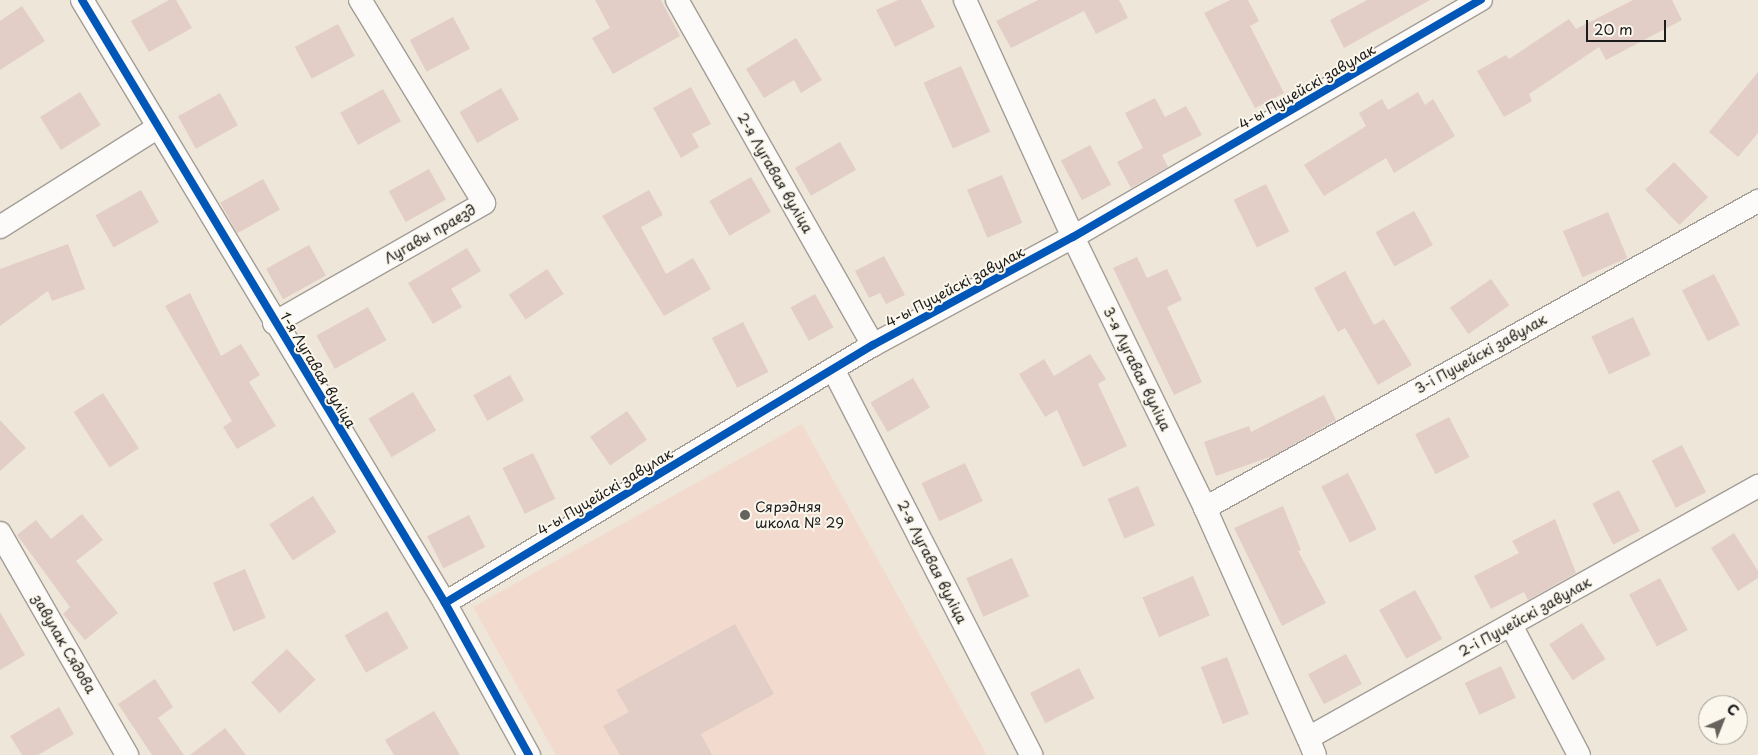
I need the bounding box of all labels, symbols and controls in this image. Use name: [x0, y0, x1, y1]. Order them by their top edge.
scale bar: [1588, 10, 1668, 42]
text: 20 m: [1594, 17, 1633, 40]
street label: 4-ы Пуцейскі завулак: [1235, 41, 1379, 133]
street label: 2-я Лугавая вуліца: [734, 110, 816, 236]
street label: Лугавы праезд: [381, 201, 479, 267]
street label: 4-ы Пуцейскі завулак: [882, 243, 1028, 331]
street label: 3-я Лугавая вуліца: [1100, 304, 1174, 434]
street label: 1-я Лугавая вуліца: [276, 309, 360, 431]
street label: 3-і Пуцейскі завулак: [1412, 310, 1550, 398]
street label: 4-ы Пуцейскі завулак: [534, 445, 676, 539]
street label: 2-я Лугавая вуліца: [893, 497, 971, 627]
place label: Сярэдняя школа № 29: [755, 499, 844, 532]
marker: Сярэдняя школа № 29: [739, 509, 751, 521]
street label: 2-і Пуцейскі завулак: [1455, 573, 1595, 661]
street label: завулак Сядова: [29, 591, 99, 697]
north arrow: [1698, 695, 1748, 745]
text: С: [1722, 698, 1744, 721]

